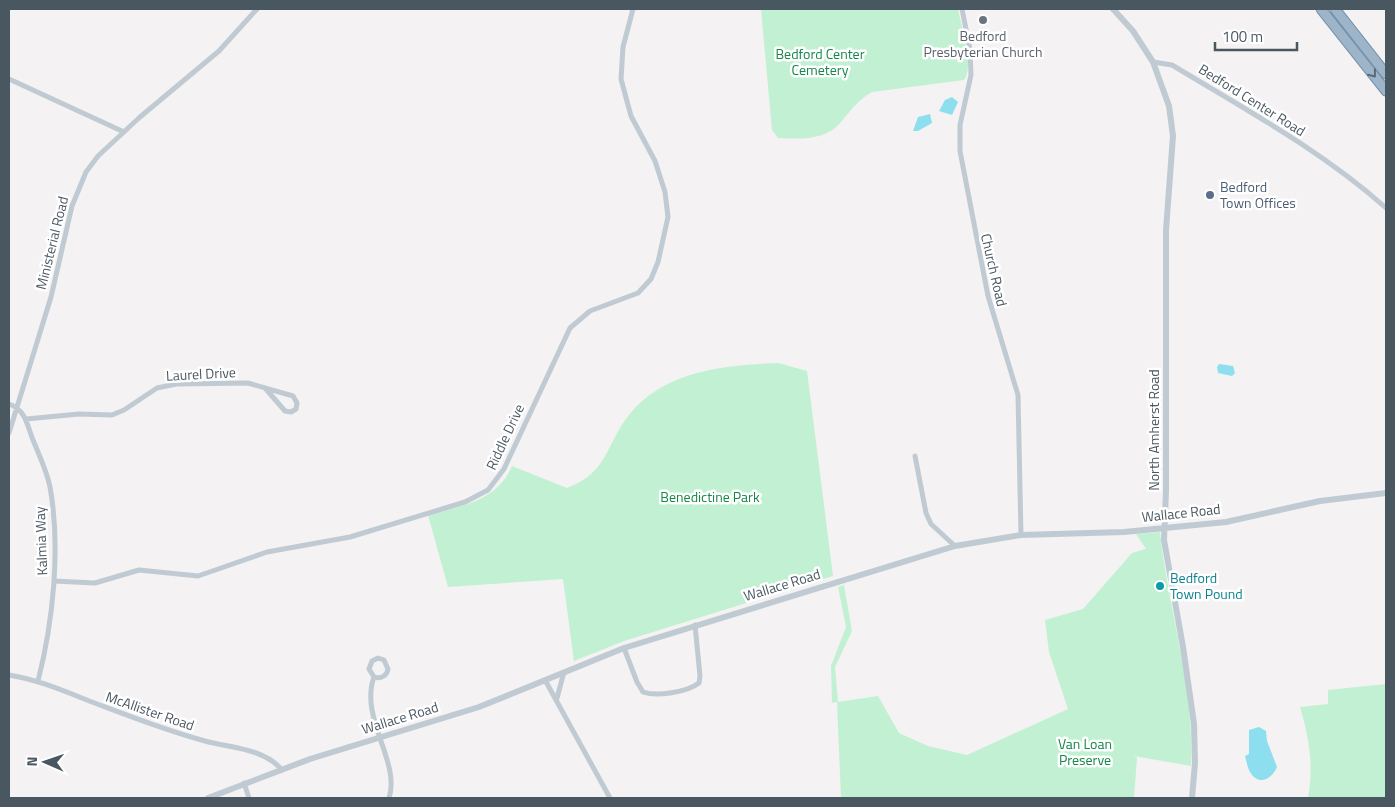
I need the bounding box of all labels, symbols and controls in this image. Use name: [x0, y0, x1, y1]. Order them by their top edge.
marker: Bedford Presbyterian Church: [977, 14, 989, 26]
scale bar: [1215, 20, 1298, 52]
place label: Bedford Presbyterian Church: [924, 25, 1043, 62]
text: 100 m: [1222, 25, 1263, 48]
park label: Bedford Center Cemetery: [776, 43, 865, 80]
street label: Bedford Center Road: [1195, 58, 1310, 141]
one-way arrow: [1367, 68, 1376, 78]
place label: Bedford Town Offices: [1220, 176, 1296, 213]
marker: Bedford Town Offices: [1204, 189, 1216, 201]
street label: Ministerial Road: [30, 194, 73, 292]
street label: Church Road: [976, 231, 1013, 308]
street label: Laurel Drive: [166, 361, 236, 386]
street label: North Amherst Road: [1143, 369, 1164, 491]
street label: Riddle Drive: [480, 400, 529, 473]
park label: Benedictine Park: [660, 486, 760, 507]
street label: Wallace Road: [1140, 498, 1221, 527]
street label: Kalmia Way: [29, 506, 52, 576]
street label: Wallace Road: [741, 563, 823, 606]
place label: Bedford Town Pound: [1170, 567, 1243, 604]
marker: Bedford Town Pound: [1154, 580, 1166, 592]
street label: McAllister Road: [103, 686, 197, 735]
street label: Wallace Road: [359, 696, 441, 739]
park label: Van Loan Preserve: [1058, 733, 1112, 770]
north arrow: [20, 737, 70, 787]
text: N: [21, 756, 42, 767]

